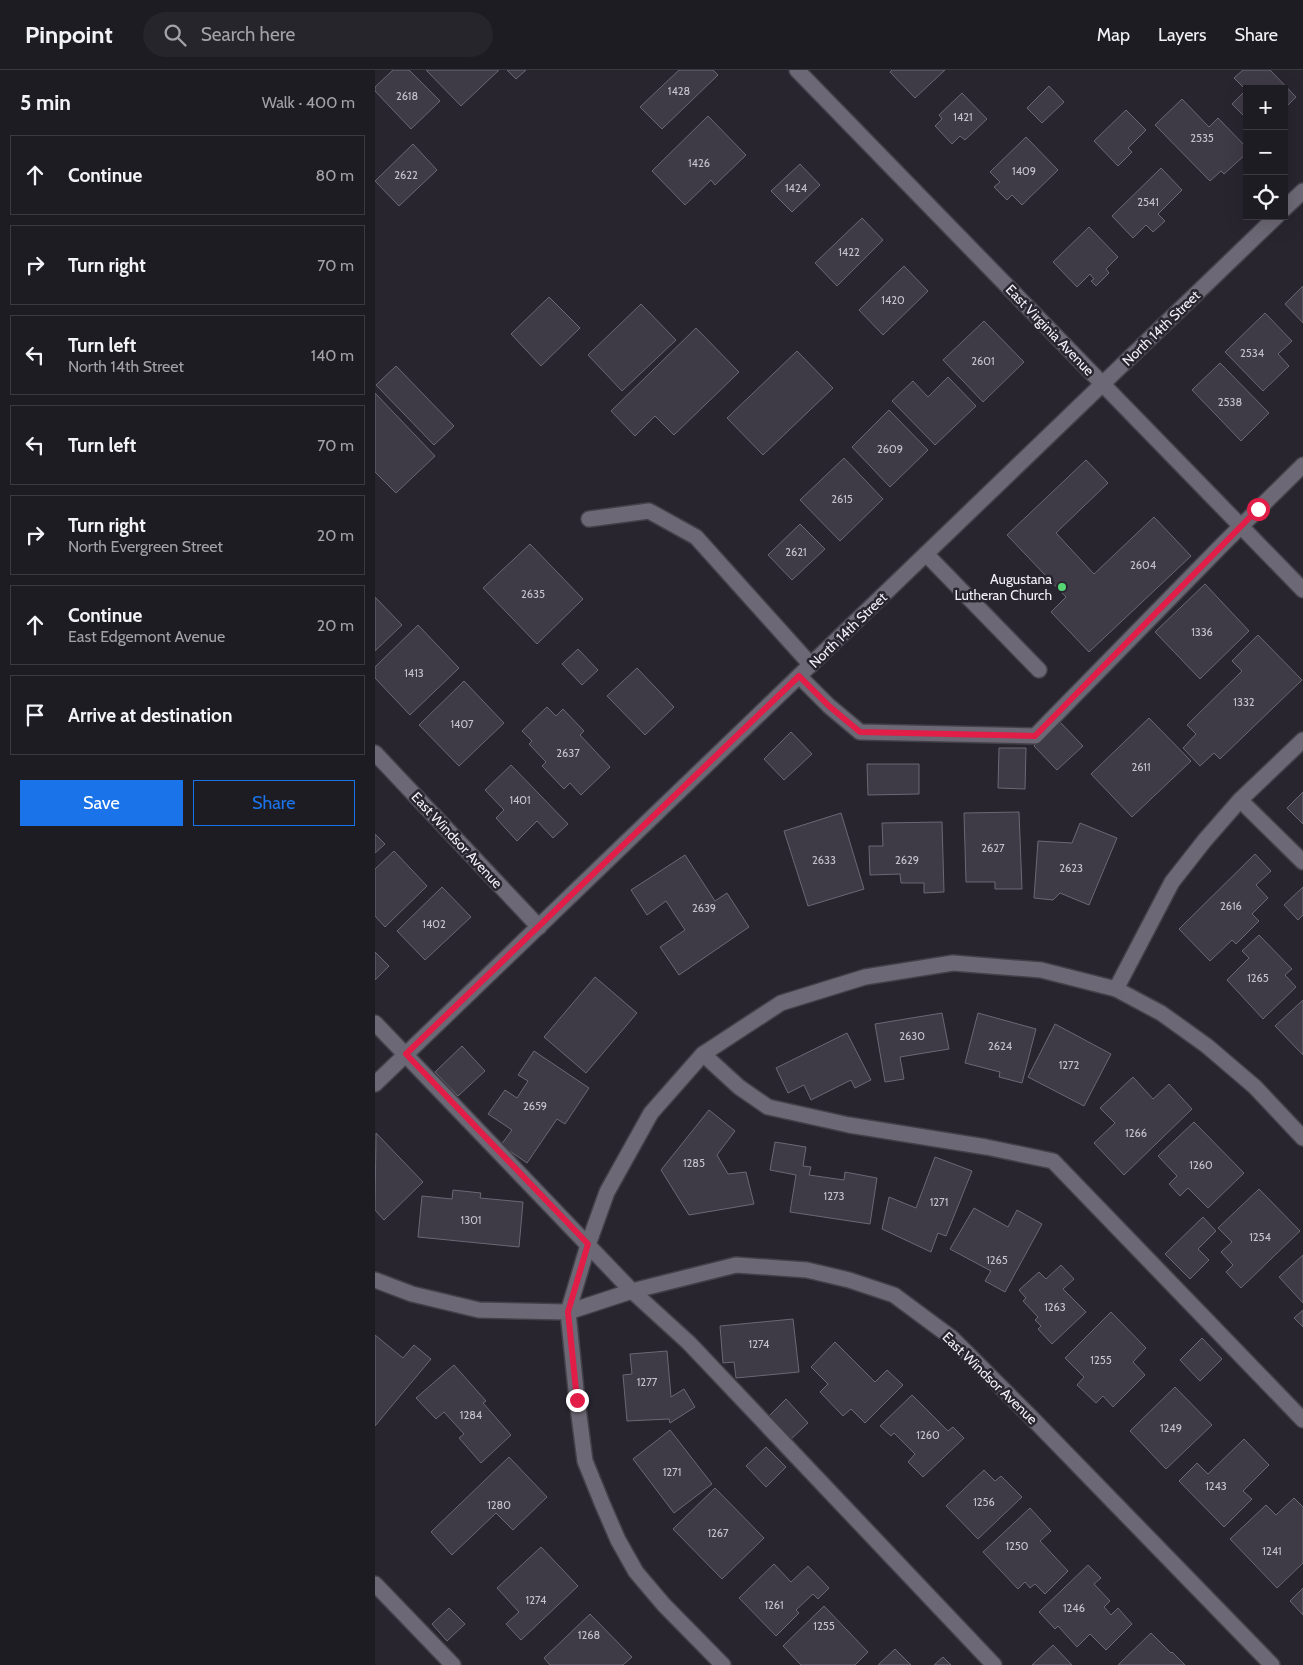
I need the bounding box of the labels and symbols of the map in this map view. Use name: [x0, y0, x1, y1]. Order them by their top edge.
house number: 1428: [668, 84, 690, 98]
house number: 2618: [396, 89, 418, 103]
house number: 1421: [953, 110, 973, 124]
house number: 2535: [1190, 131, 1214, 145]
house number: 1426: [688, 156, 710, 170]
house number: 1409: [1012, 164, 1036, 178]
house number: 2622: [394, 168, 418, 182]
house number: 1424: [785, 181, 808, 195]
house number: 2541: [1137, 195, 1159, 209]
house number: 1422: [838, 245, 860, 259]
street label: East Virginia Avenue: [1002, 281, 1098, 379]
street label: North 14th Street: [1118, 286, 1204, 370]
house number: 1420: [881, 293, 905, 307]
house number: 2534: [1240, 346, 1265, 360]
house number: 2601: [971, 354, 995, 368]
house number: 2538: [1218, 395, 1242, 409]
house number: 2609: [877, 442, 903, 456]
house number: 2615: [831, 492, 853, 506]
route start: [1247, 498, 1270, 521]
house number: 2621: [785, 545, 807, 559]
house number: 2604: [1130, 558, 1157, 572]
place label: Augustana Lutheran Church: [955, 570, 1052, 604]
marker: Augustana Lutheran Church: [1056, 581, 1068, 593]
house number: 2635: [521, 587, 545, 601]
street label: North 14th Street: [805, 588, 891, 672]
house number: 1336: [1191, 625, 1213, 639]
house number: 1413: [404, 666, 424, 680]
house number: 1332: [1233, 695, 1255, 709]
house number: 1407: [450, 717, 474, 731]
house number: 2637: [556, 746, 580, 760]
house number: 2611: [1131, 760, 1151, 774]
street label: East Windsor Avenue: [408, 788, 506, 892]
house number: 1401: [509, 793, 531, 807]
house number: 2627: [981, 841, 1005, 855]
house number: 2633: [812, 853, 836, 867]
house number: 2629: [895, 853, 919, 867]
house number: 2623: [1059, 861, 1083, 875]
house number: 2616: [1220, 899, 1242, 913]
house number: 2639: [692, 901, 716, 915]
house number: 1402: [422, 917, 446, 931]
house number: 1265: [1247, 971, 1269, 985]
house number: 2630: [899, 1029, 925, 1043]
house number: 2624: [988, 1039, 1013, 1053]
house number: 1272: [1059, 1058, 1080, 1072]
house number: 2659: [523, 1099, 547, 1113]
house number: 1266: [1125, 1126, 1147, 1140]
house number: 1285: [683, 1156, 705, 1170]
house number: 1260: [1189, 1158, 1213, 1172]
house number: 1273: [824, 1189, 844, 1203]
house number: 1271: [930, 1195, 948, 1209]
house number: 1301: [461, 1213, 481, 1227]
house number: 1254: [1249, 1230, 1271, 1244]
house number: 1265: [986, 1253, 1008, 1267]
house number: 1263: [1044, 1300, 1066, 1314]
street label: East Windsor Avenue: [939, 1328, 1041, 1428]
house number: 1274: [749, 1337, 770, 1351]
house number: 1255: [1090, 1353, 1112, 1367]
house number: 1277: [637, 1375, 658, 1389]
route end: [566, 1389, 589, 1412]
house number: 1284: [460, 1408, 483, 1422]
house number: 1249: [1160, 1421, 1182, 1435]
house number: 1260: [916, 1428, 940, 1442]
house number: 1271: [663, 1465, 681, 1479]
house number: 1243: [1205, 1479, 1227, 1493]
house number: 1256: [973, 1495, 995, 1509]
house number: 1280: [487, 1498, 511, 1512]
house number: 1267: [707, 1526, 729, 1540]
house number: 1250: [1006, 1539, 1029, 1553]
house number: 1241: [1262, 1544, 1282, 1558]
house number: 1274: [526, 1593, 547, 1607]
house number: 1261: [764, 1598, 784, 1612]
house number: 1246: [1063, 1601, 1085, 1615]
house number: 1255: [813, 1619, 835, 1633]
house number: 1268: [578, 1628, 600, 1642]

